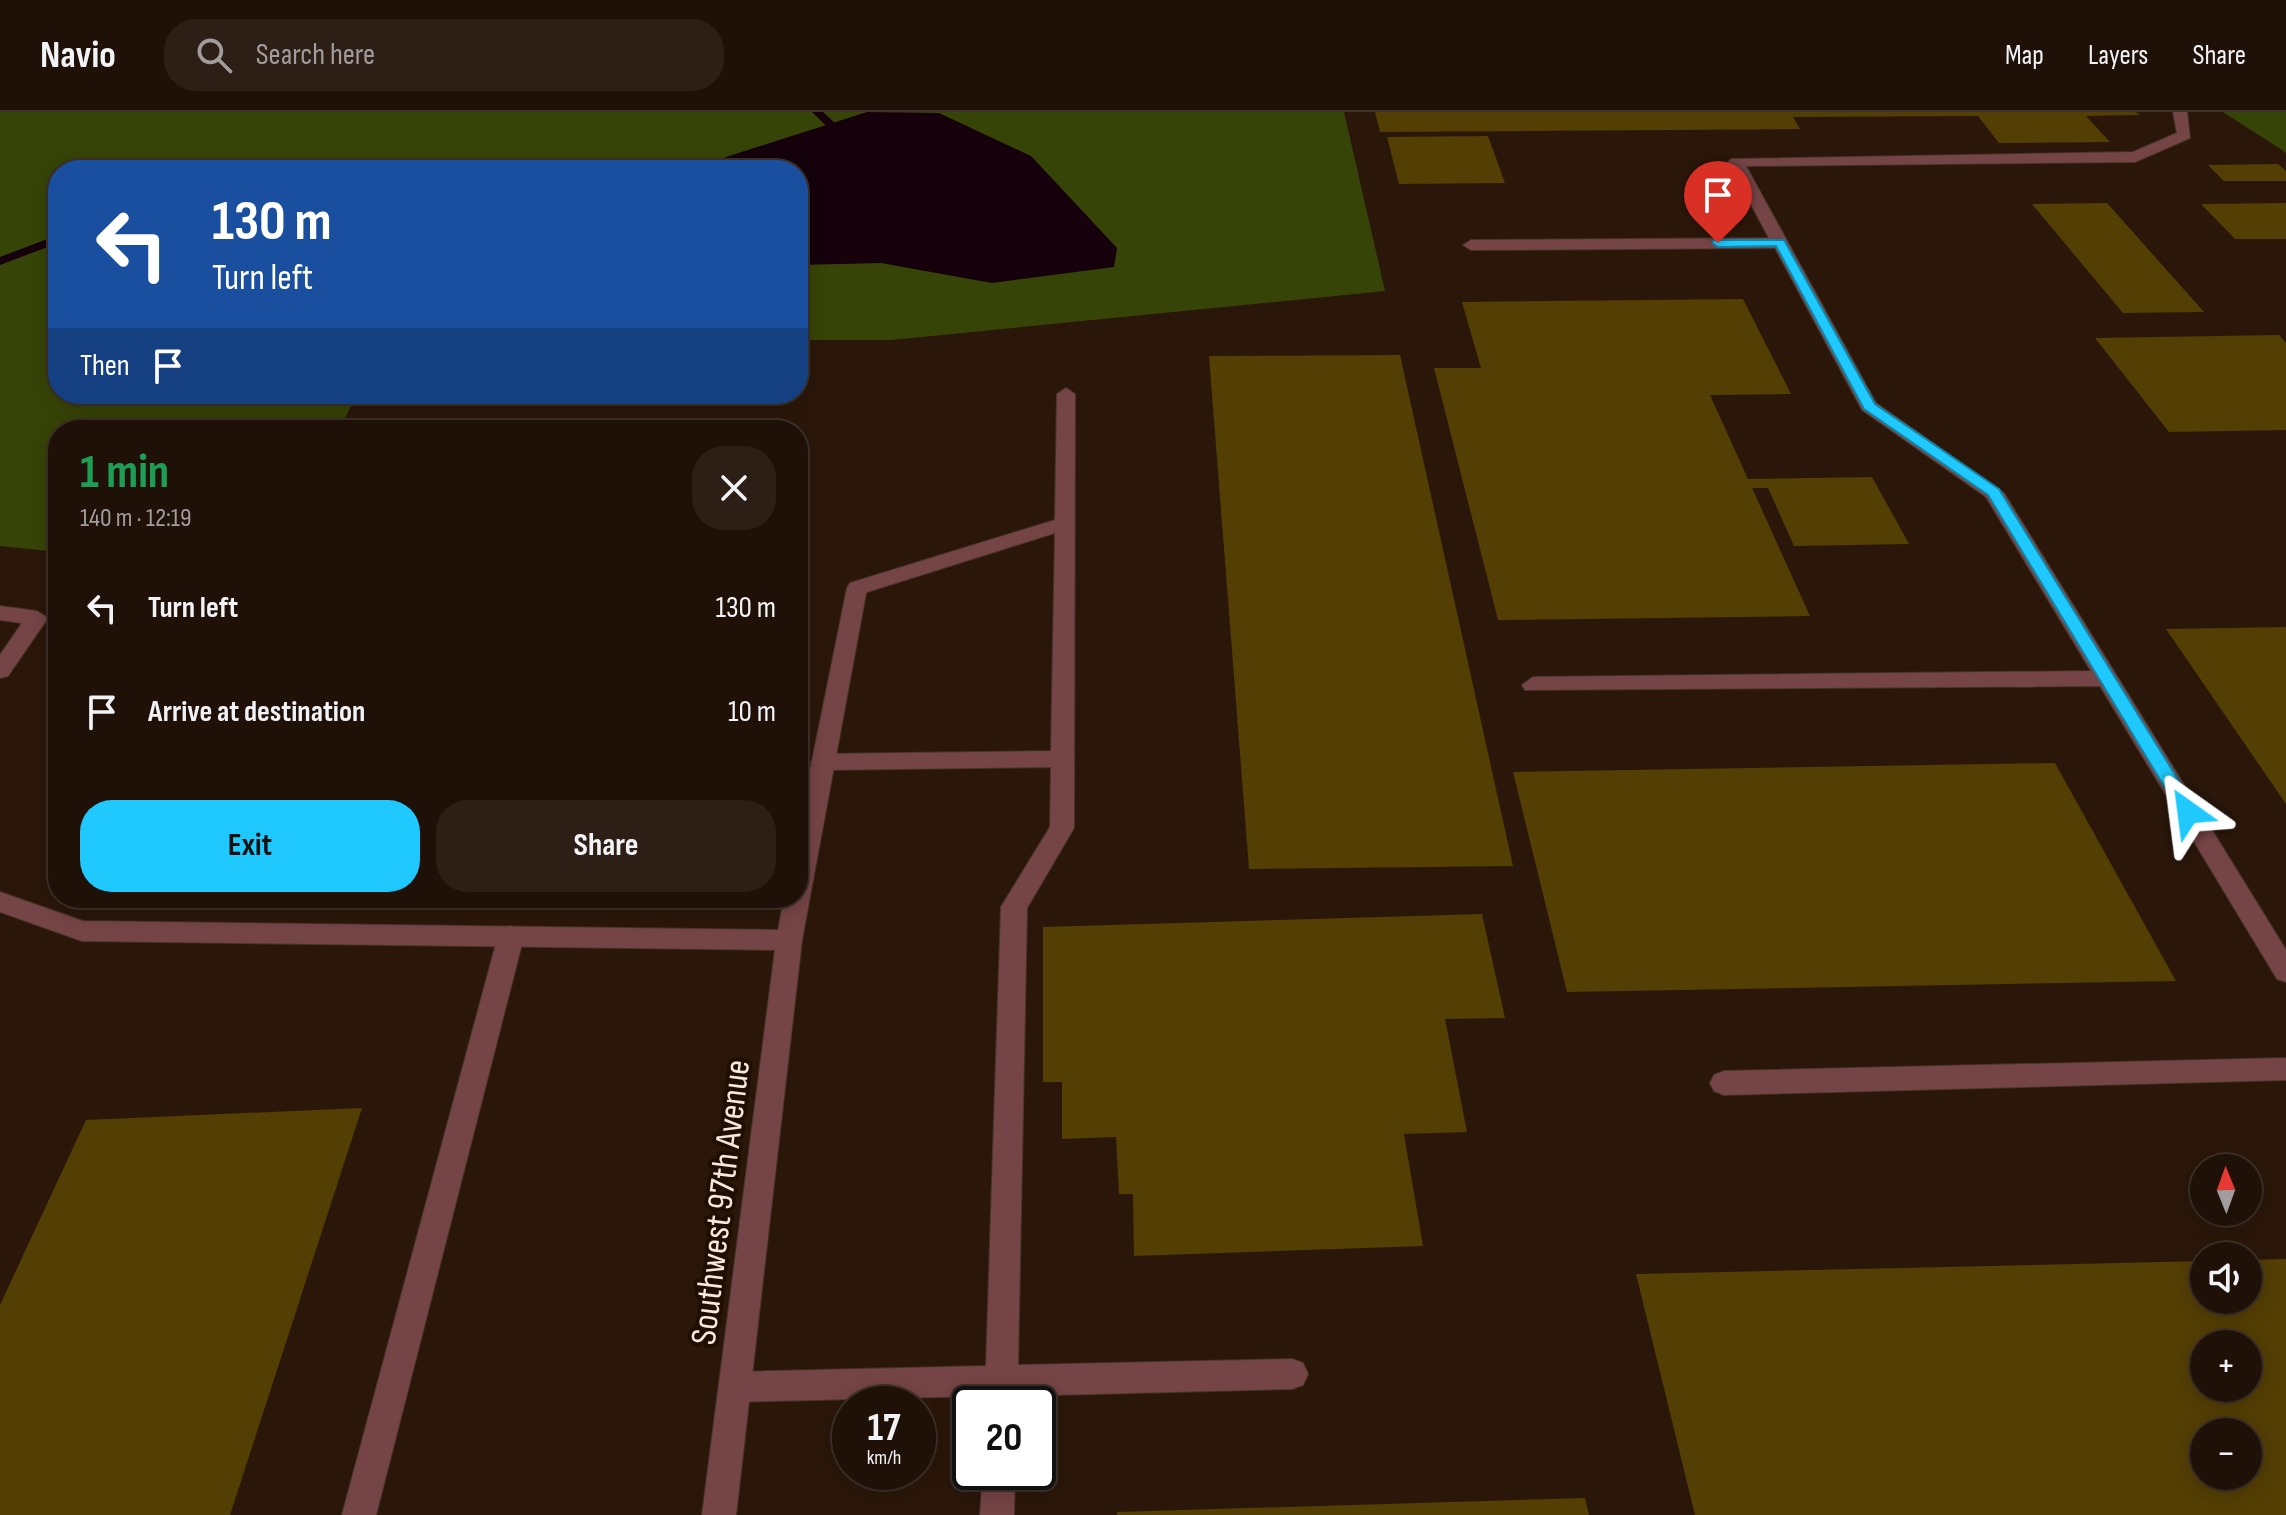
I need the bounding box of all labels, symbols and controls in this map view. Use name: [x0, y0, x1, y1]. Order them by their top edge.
search box: [164, 19, 724, 91]
text: Navio: [40, 33, 116, 78]
icon: search: [192, 33, 236, 77]
text: Search here: [256, 37, 375, 73]
text: Map: [2005, 39, 2044, 72]
text: Layers: [2088, 39, 2148, 72]
text: Share: [2192, 39, 2246, 72]
pin: [1684, 161, 1752, 243]
icon: arrive: [1696, 173, 1740, 217]
text: 130 m: [212, 189, 332, 256]
icon: left: [80, 192, 184, 296]
text: Turn left: [212, 257, 313, 300]
icon: arrive: [146, 344, 190, 388]
text: Then: [80, 348, 130, 384]
text: 1 min: [80, 444, 169, 501]
button: close: [692, 446, 776, 530]
text: 140 m · 12:19: [80, 503, 191, 534]
icon: left: [80, 586, 124, 630]
text: Turn left: [148, 590, 238, 626]
text: 130 m: [716, 590, 776, 626]
icon: arrive: [80, 690, 124, 734]
text: Arrive at destination: [148, 694, 365, 730]
text: 10 m: [728, 694, 776, 730]
position arrow: [2146, 770, 2230, 854]
button: Exit: [80, 800, 420, 892]
button: Share: [436, 800, 776, 892]
street label: Southwest 97th Avenue: [683, 1057, 760, 1347]
north arrow: [2190, 1154, 2262, 1226]
map controls: [2190, 1154, 2262, 1490]
button: sound: [2190, 1242, 2262, 1314]
button: +: [2190, 1330, 2262, 1402]
speed limit sign: 20: [952, 1386, 1056, 1490]
text: 17: [868, 1404, 900, 1452]
button: −: [2190, 1418, 2262, 1490]
text: km/h: [867, 1446, 901, 1470]

